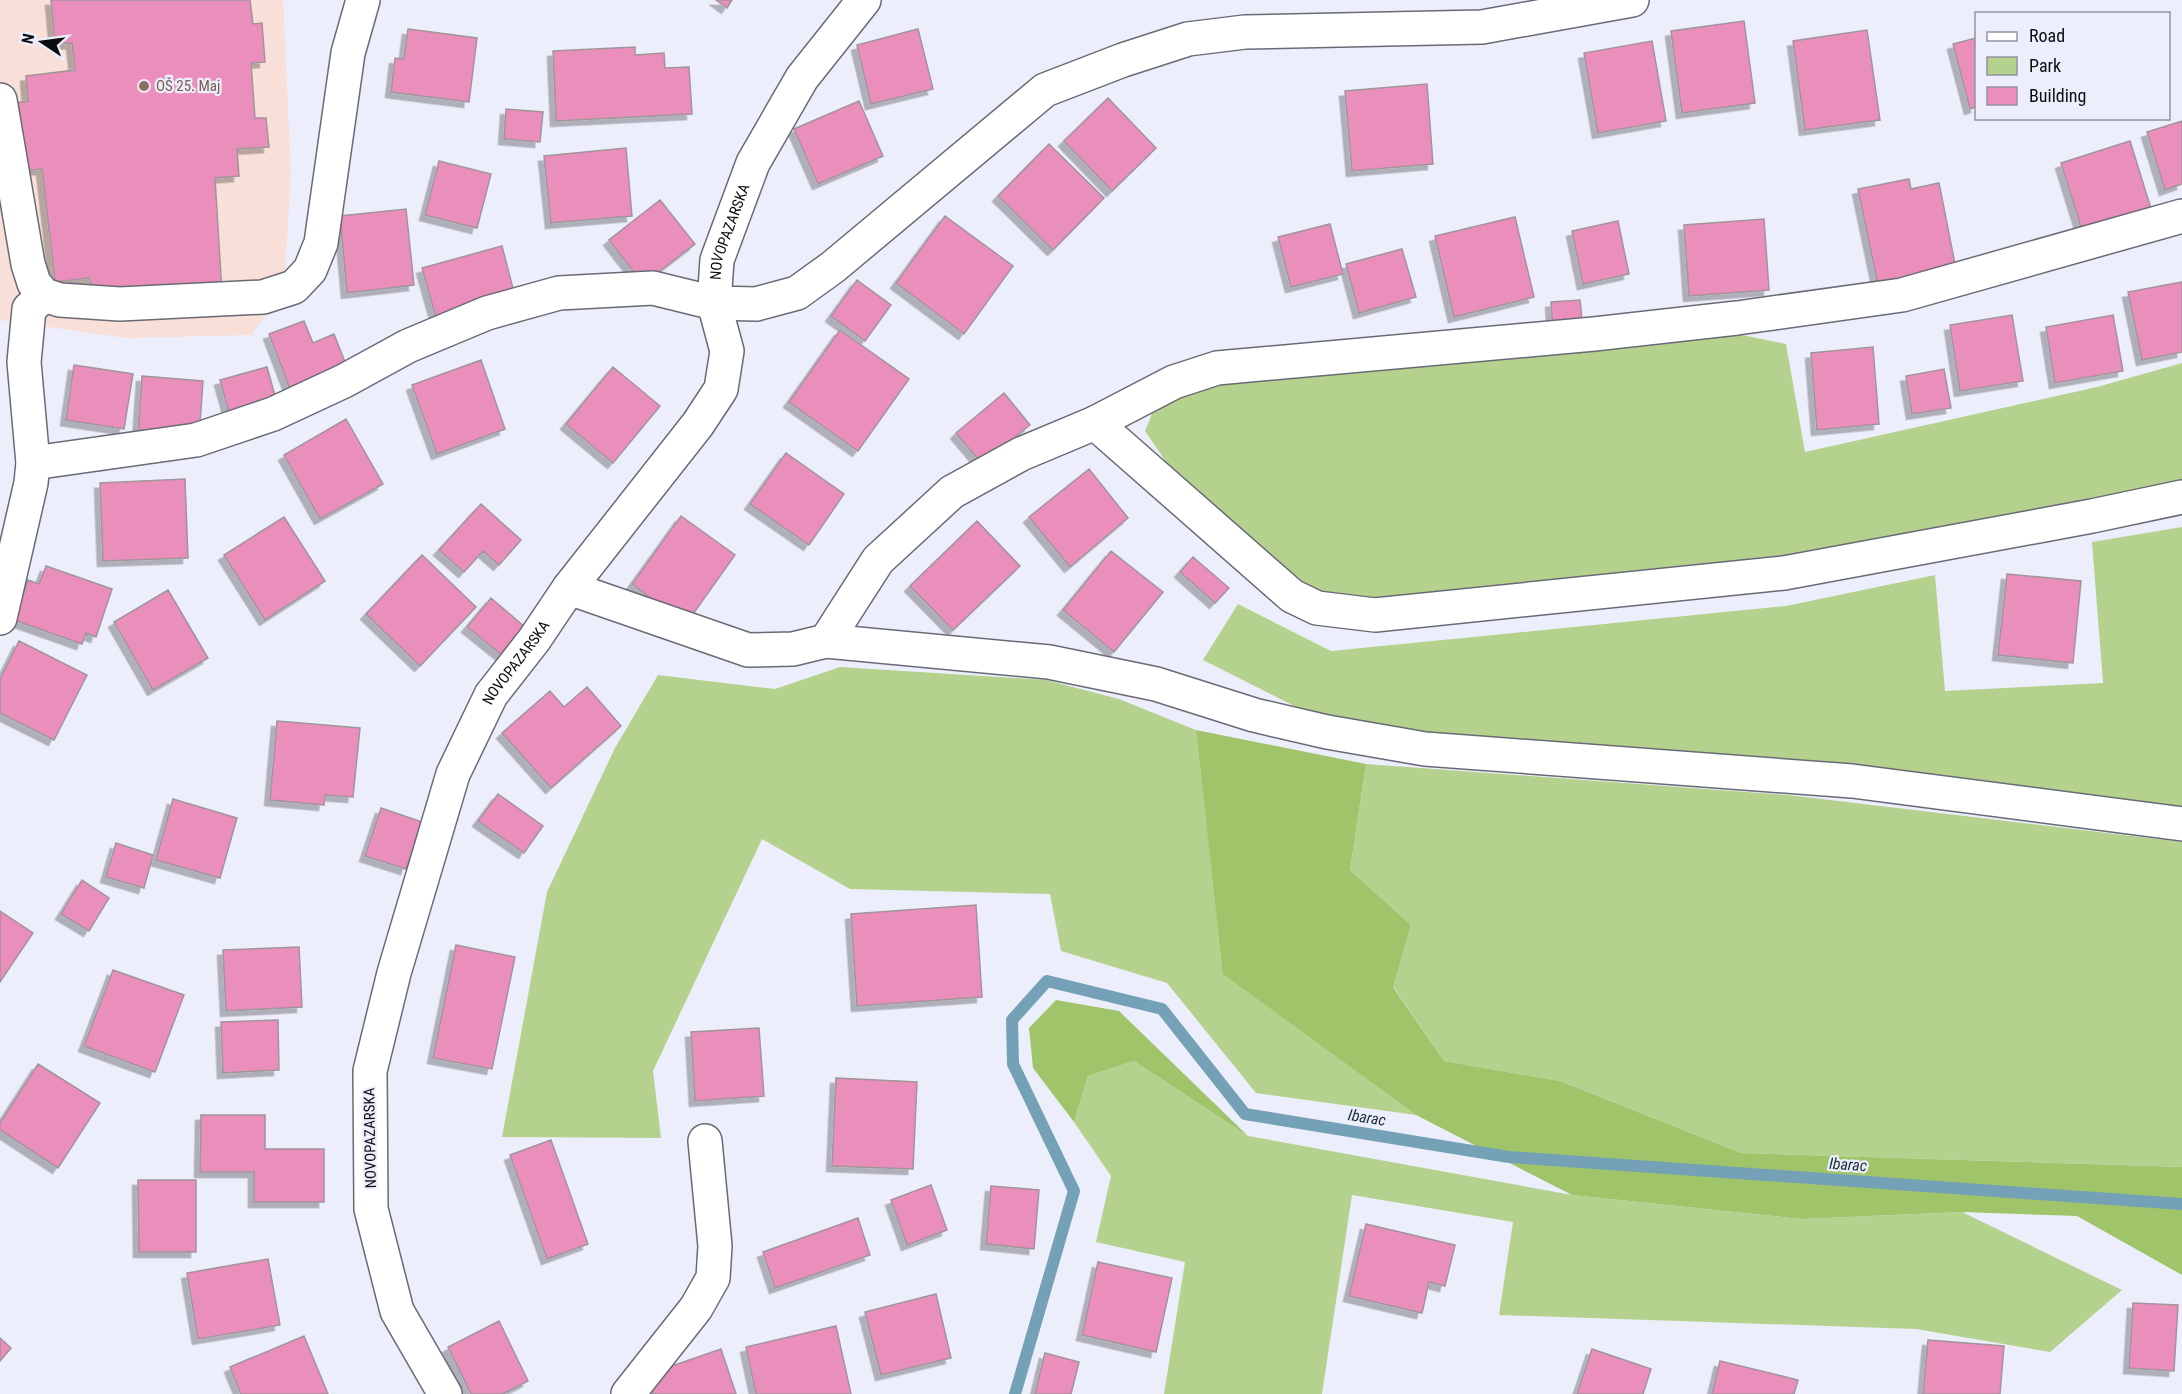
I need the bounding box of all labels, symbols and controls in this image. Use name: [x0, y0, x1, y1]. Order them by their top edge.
north arrow: [12, 12, 72, 72]
legend: [1975, 12, 2170, 120]
text: Road: [2029, 25, 2065, 46]
text: N: [18, 32, 38, 46]
text: Park: [2029, 55, 2061, 76]
place label: OŠ 25. Maj: [156, 77, 220, 95]
marker: OŠ 25. Maj: [137, 79, 151, 93]
text: Building: [2029, 85, 2086, 106]
street label: NOVOPAZARSKA: [707, 181, 754, 281]
street label: NOVOPAZARSKA: [479, 617, 554, 708]
street label: NOVOPAZARSKA: [360, 1087, 380, 1188]
water label: Ibarac: [1347, 1105, 1387, 1130]
water label: Ibarac: [1828, 1154, 1868, 1175]

